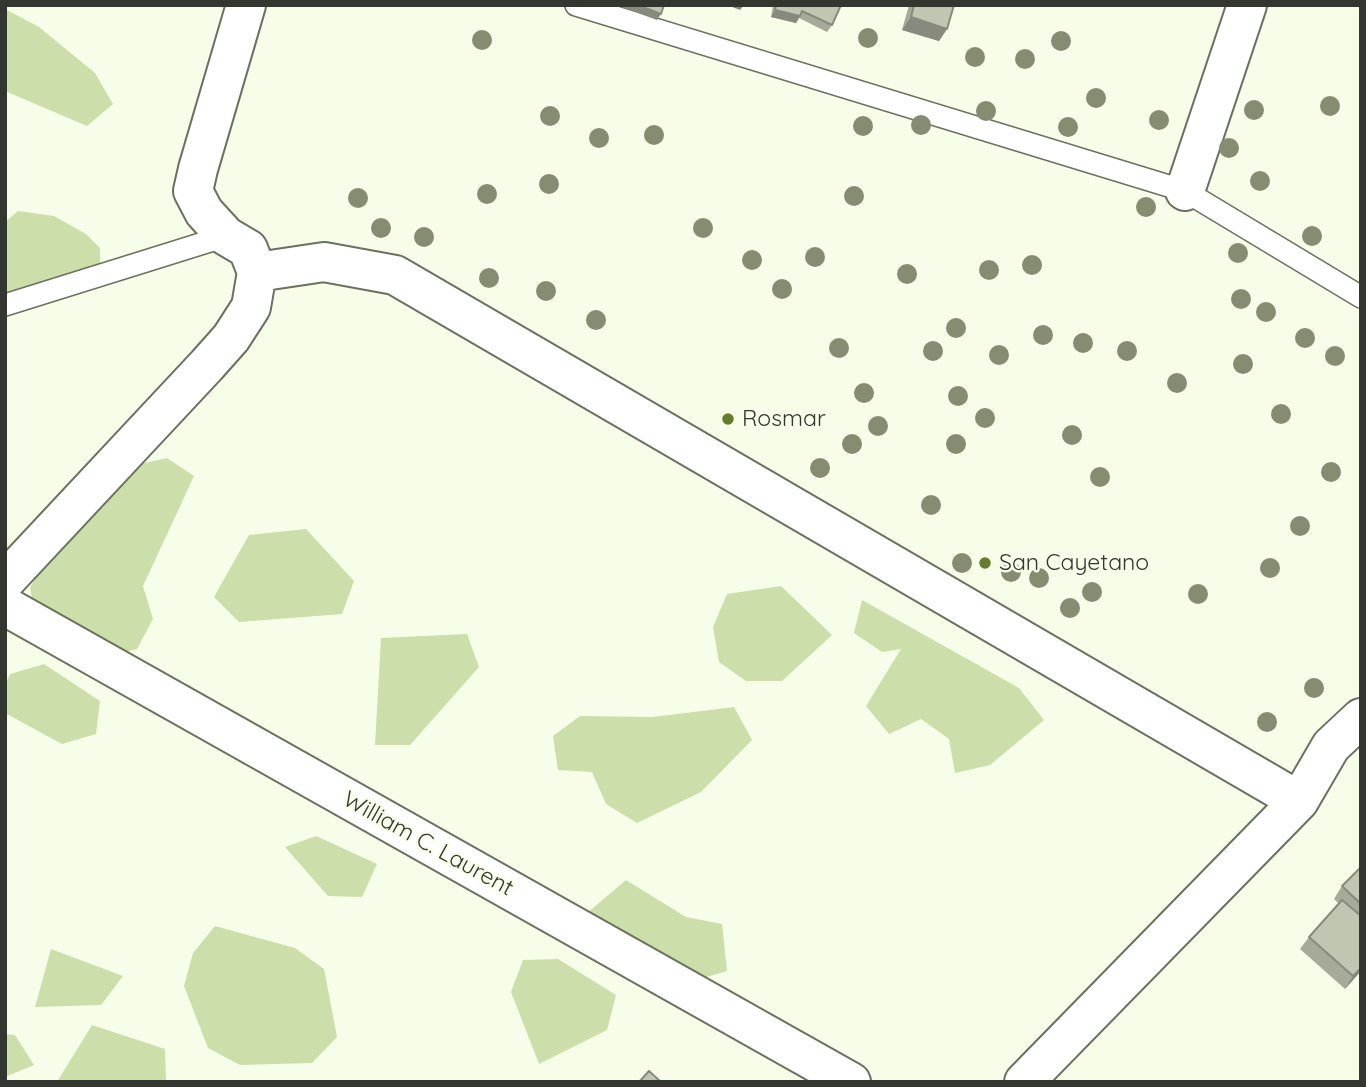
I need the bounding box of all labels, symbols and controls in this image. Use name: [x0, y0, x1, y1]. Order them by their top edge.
place label: Rosmar: [742, 405, 826, 433]
marker: Rosmar: [720, 411, 736, 427]
place label: San Cayetano: [999, 549, 1149, 577]
marker: San Cayetano: [977, 555, 993, 571]
street label: William C. Laurent: [338, 786, 518, 902]

